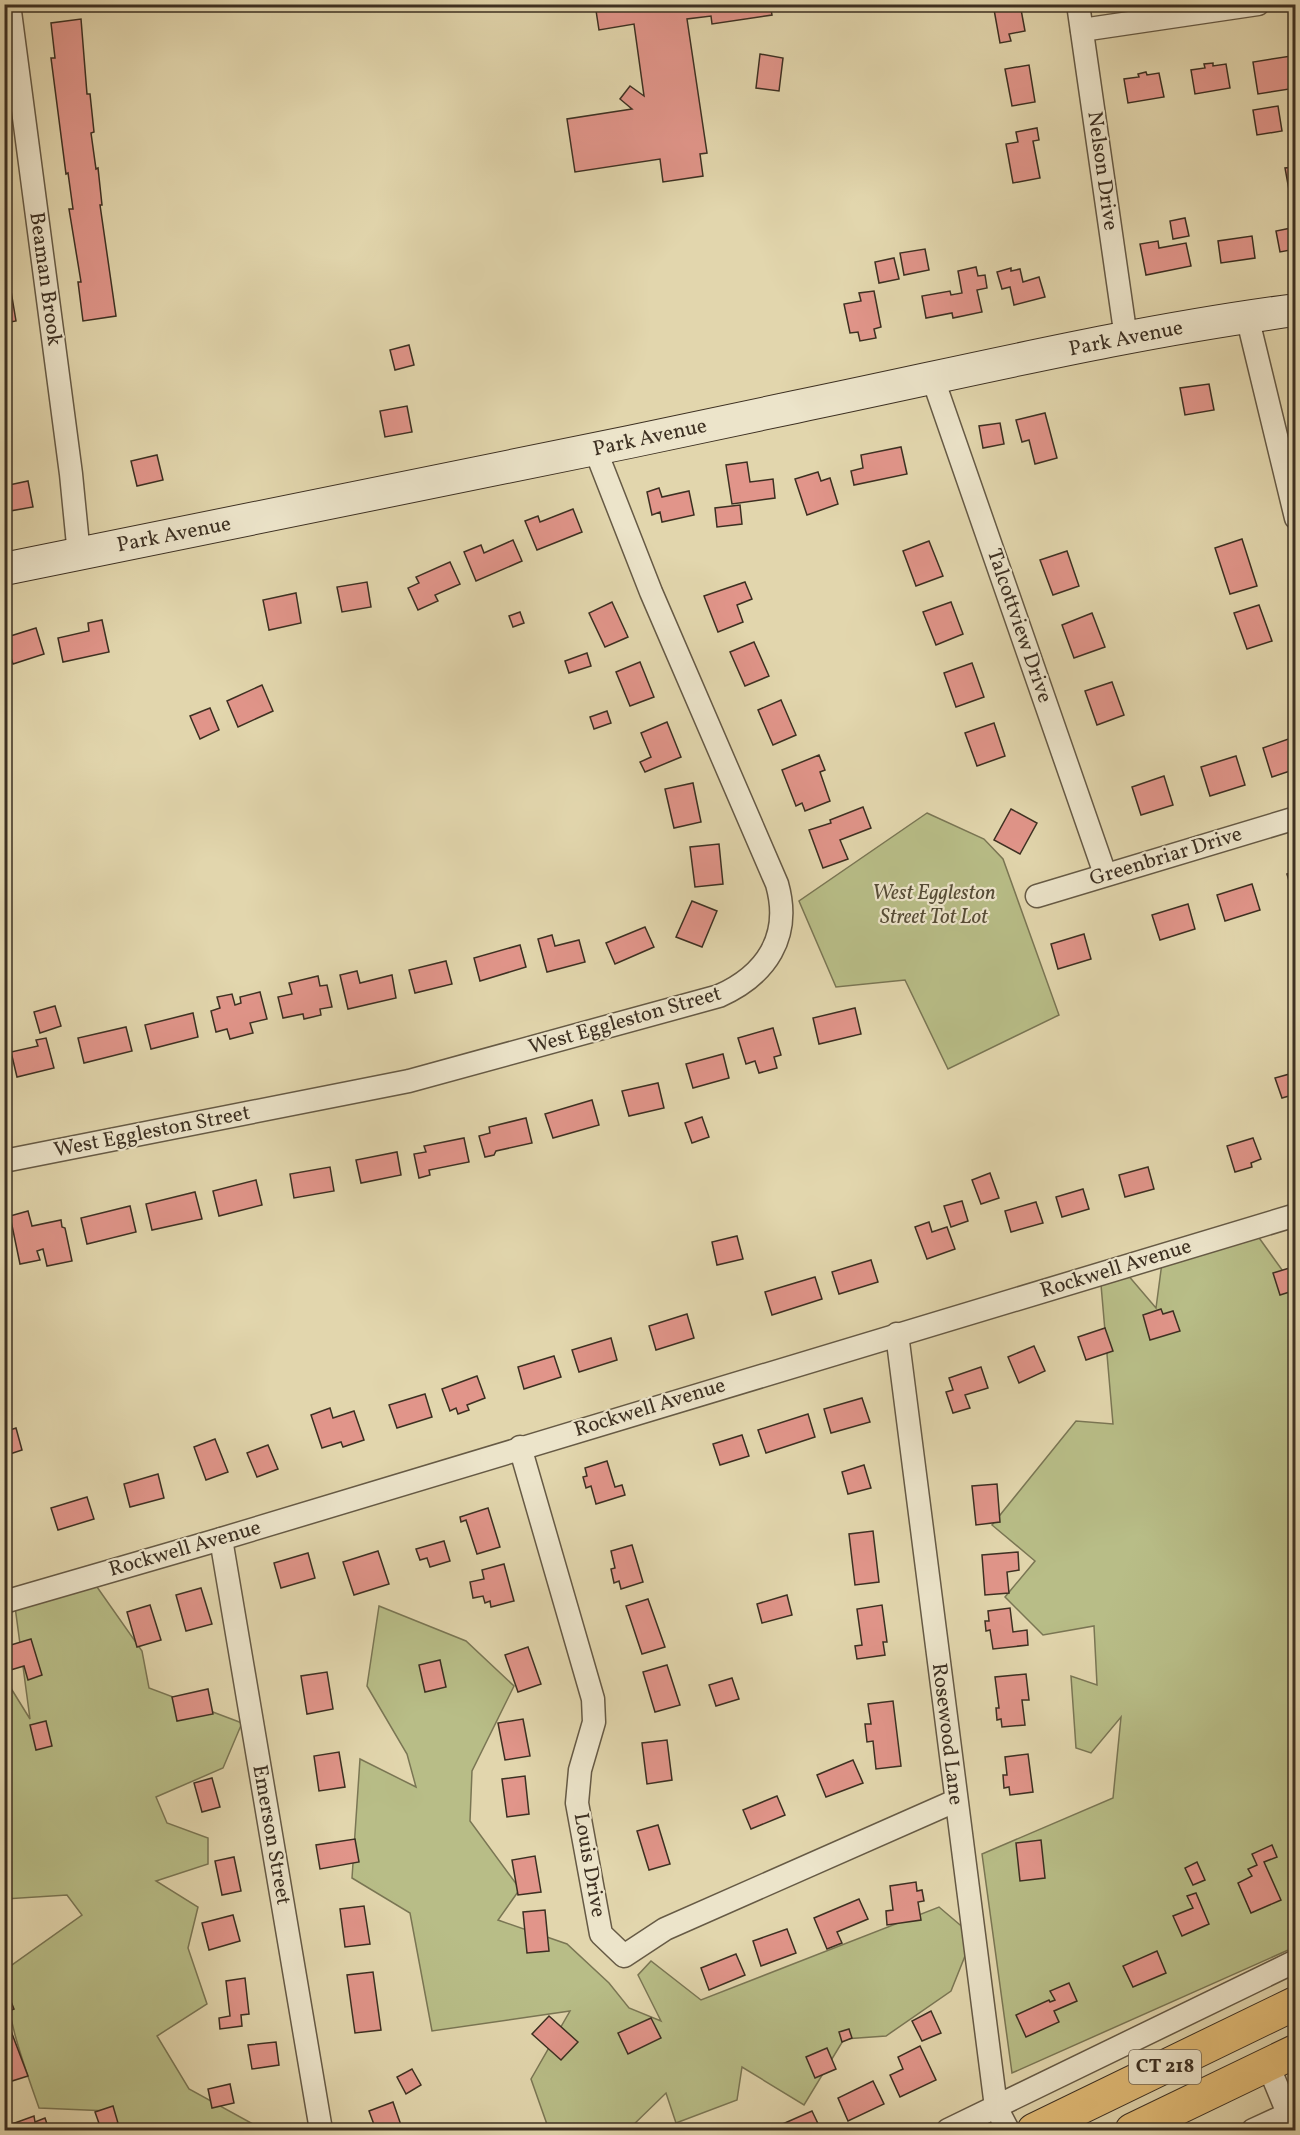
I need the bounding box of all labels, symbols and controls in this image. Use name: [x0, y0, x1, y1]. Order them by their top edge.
street label: Nelson Drive: [1079, 110, 1125, 232]
street label: Beaman Brook: [21, 210, 69, 348]
street label: Park Avenue: [1066, 314, 1186, 364]
street label: Park Avenue: [590, 412, 710, 464]
street label: Park Avenue: [114, 510, 234, 560]
street label: Talcottview Drive: [979, 545, 1059, 707]
street label: Greenbriar Drive: [1086, 820, 1246, 894]
park label: West Eggleston Street Tot Lot: [872, 879, 996, 932]
street label: West Eggleston Street: [525, 980, 725, 1062]
street label: West Eggleston Street: [51, 1099, 253, 1165]
street label: Rockwell Avenue: [1037, 1232, 1195, 1306]
street label: Rockwell Avenue: [571, 1371, 729, 1445]
street label: Rockwell Avenue: [106, 1513, 264, 1585]
street label: Rosewood Lane: [924, 1661, 970, 1807]
street label: Emerson Street: [244, 1763, 298, 1907]
street label: Louis Drive: [566, 1810, 612, 1920]
road number: CT 218: [1129, 2050, 1201, 2084]

